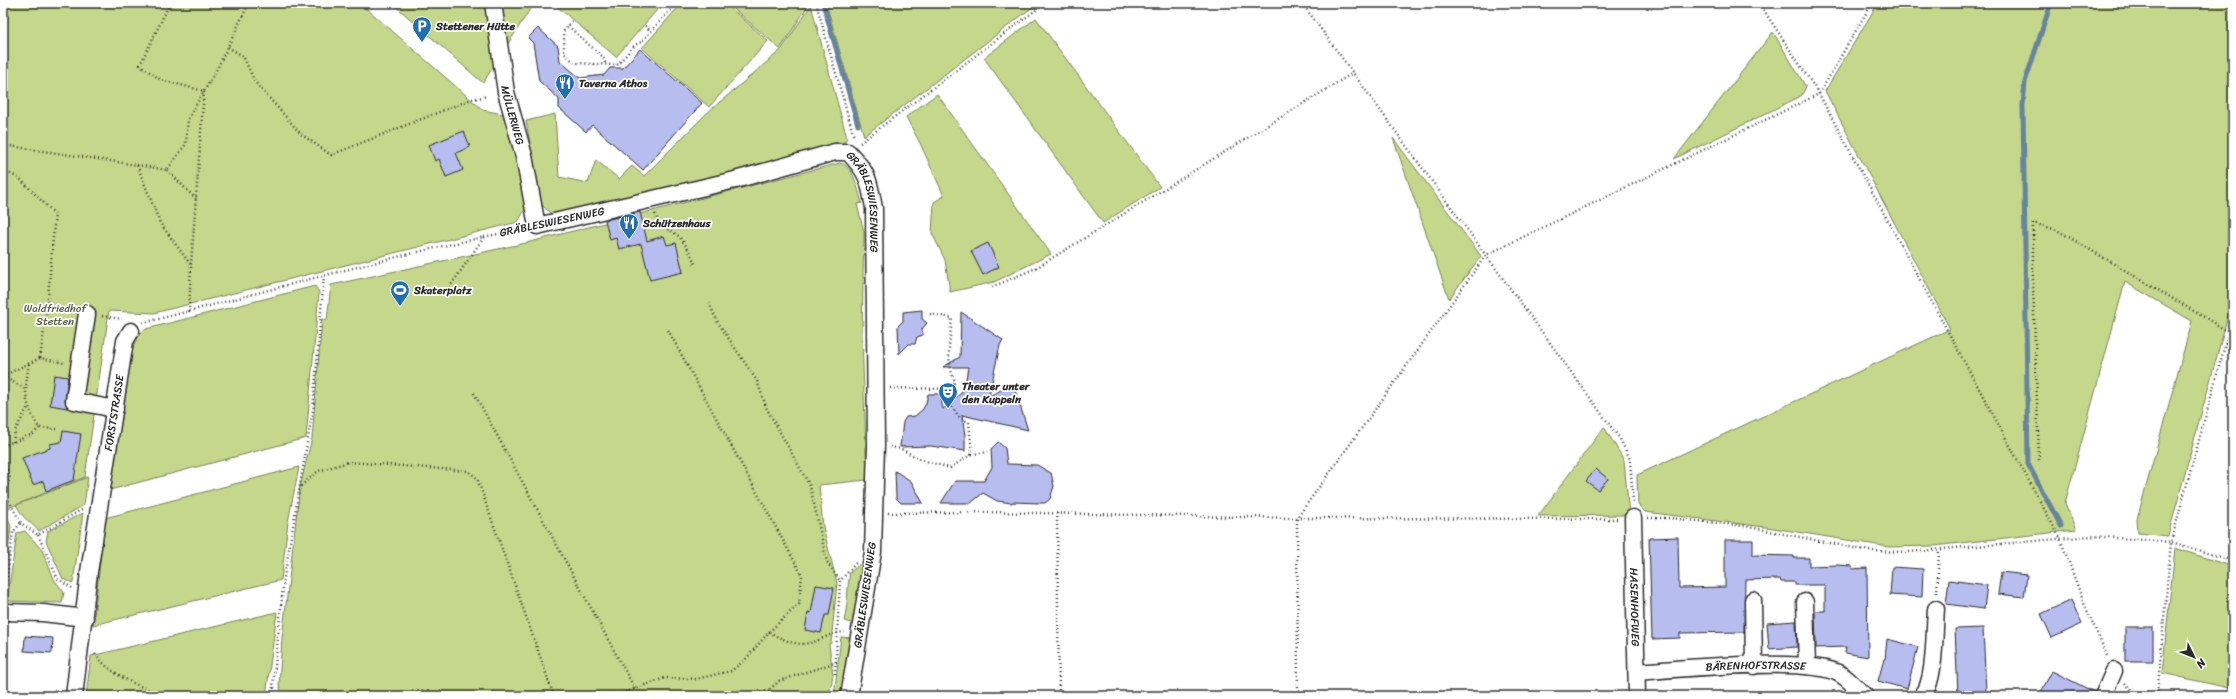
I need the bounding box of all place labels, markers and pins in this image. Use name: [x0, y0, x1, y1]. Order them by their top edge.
parking icon: Stettener Hütte: [411, 15, 433, 43]
place label: Stettener Hütte: [435, 17, 515, 36]
restaurant icon: Taverna Athos: [554, 72, 576, 100]
place label: Taverna Athos: [579, 74, 648, 93]
restaurant icon: Schützenhaus: [618, 212, 640, 240]
place label: Schützenhaus: [642, 214, 711, 233]
sports icon: Skaterplatz: [389, 279, 411, 307]
place label: Skaterplatz: [413, 281, 472, 300]
place label: Theater unter den Kuppeln: [962, 377, 1031, 409]
theatre icon: Theater unter den Kuppeln: [937, 381, 959, 409]

